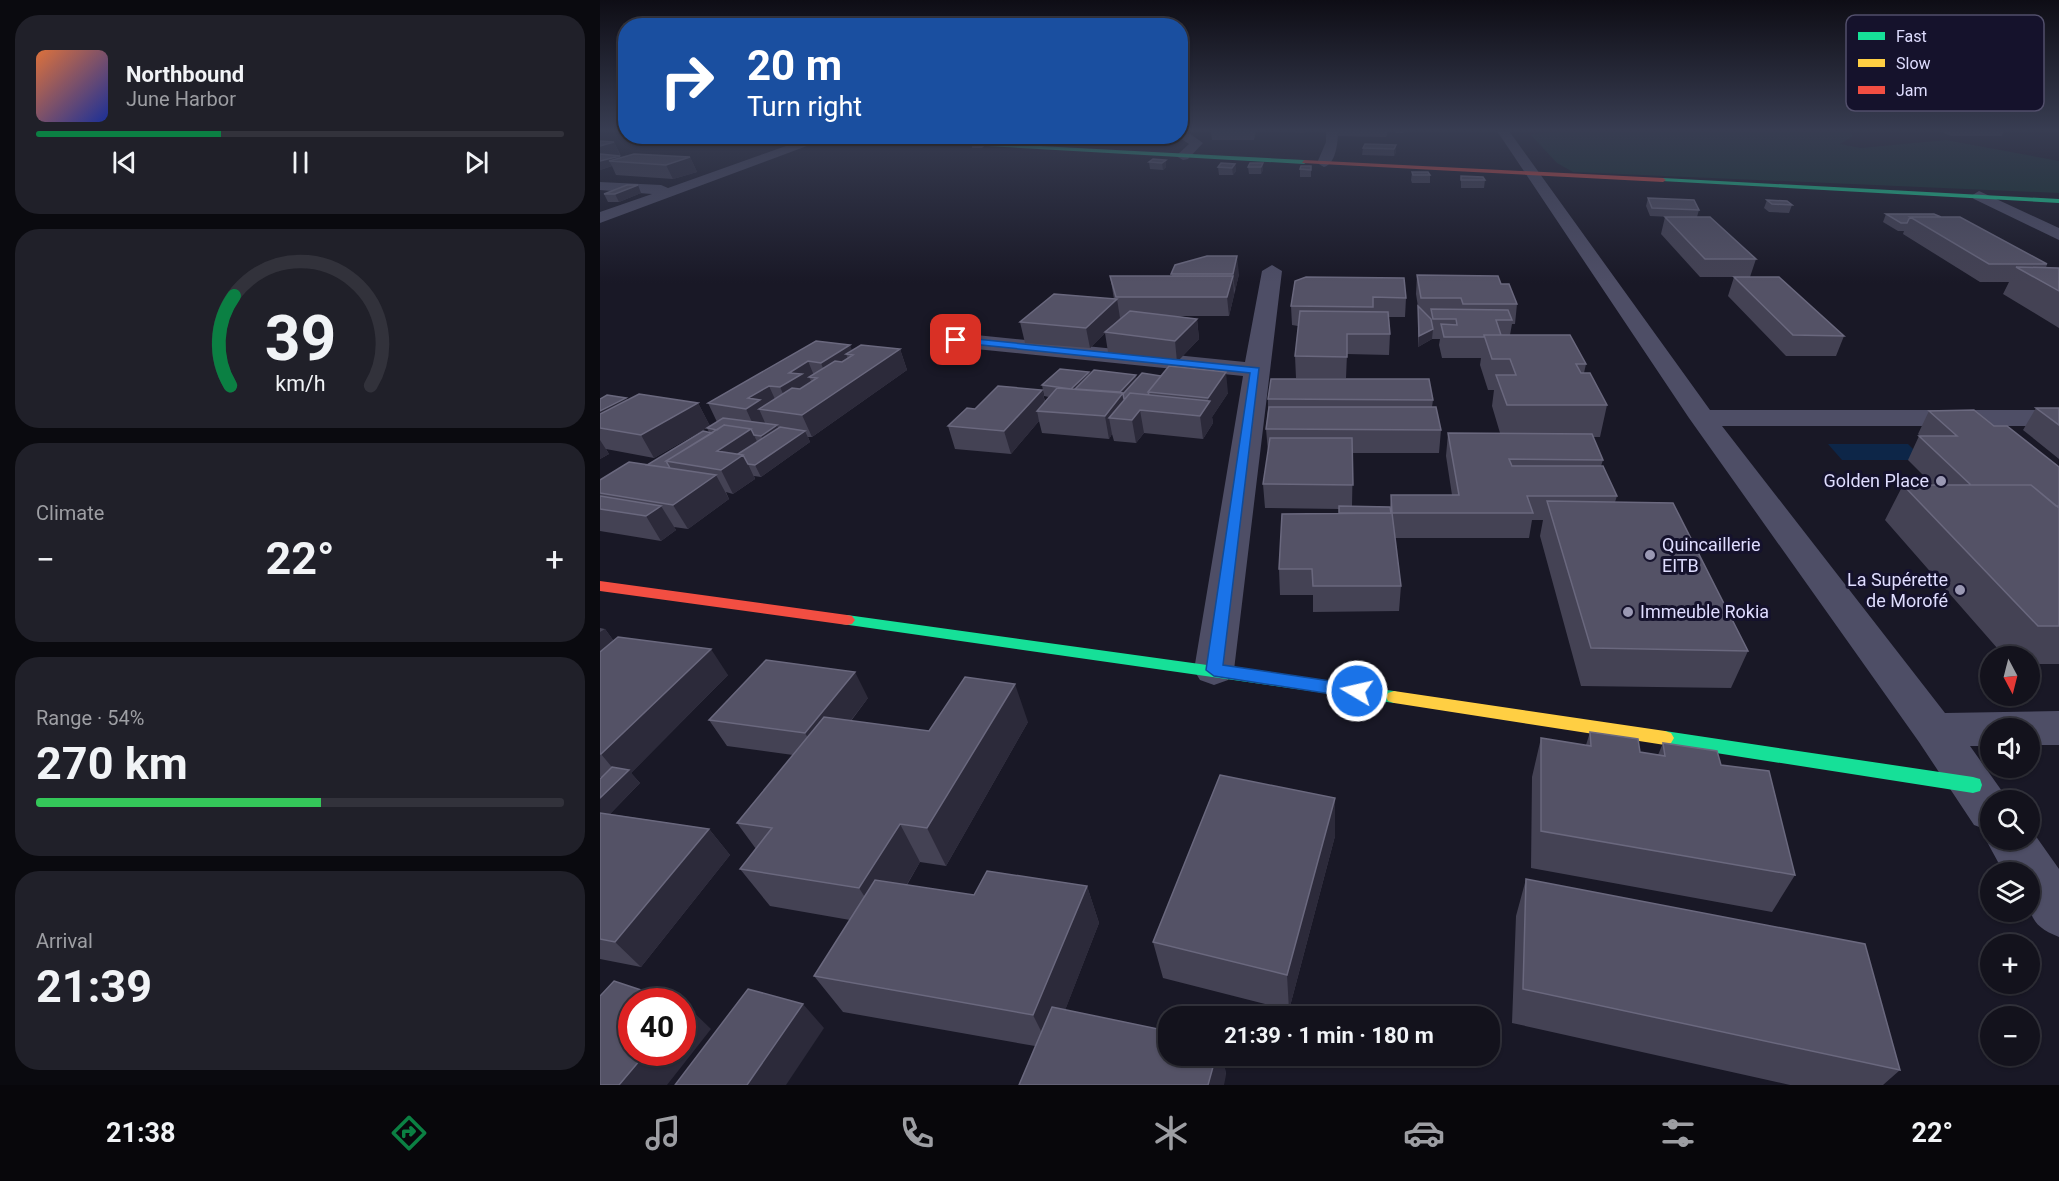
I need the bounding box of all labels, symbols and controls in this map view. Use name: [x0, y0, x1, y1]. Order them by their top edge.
legend: [1846, 15, 2044, 111]
text: Fast: [1896, 27, 1927, 46]
text: 20 m: [747, 41, 842, 90]
icon: right: [648, 42, 726, 120]
text: Slow: [1896, 54, 1931, 73]
text: Northbound: [126, 62, 244, 87]
text: Jam: [1896, 81, 1928, 100]
text: June Harbor: [126, 87, 236, 111]
text: Turn right: [747, 91, 862, 123]
icon: previous: [108, 146, 141, 179]
icon: pause: [284, 146, 317, 179]
icon: next: [460, 146, 493, 179]
text: 39: [264, 302, 336, 375]
pin: [930, 314, 981, 365]
icon: arrive: [939, 323, 972, 356]
text: km/h: [275, 371, 325, 396]
place label: Golden Place: [1824, 470, 1929, 491]
marker: Golden Place: [1934, 474, 1948, 488]
text: Climate: [36, 501, 104, 525]
text: 22°: [265, 532, 335, 585]
place label: Quincaillerie EITB: [1662, 534, 1761, 576]
text: −: [36, 540, 55, 579]
text: +: [545, 540, 564, 579]
marker: Quincaillerie EITB: [1643, 548, 1657, 562]
place label: La Supérette de Morofé: [1847, 569, 1948, 611]
marker: La Supérette de Morofé: [1953, 583, 1967, 597]
place label: Immeuble Rokia: [1640, 601, 1769, 622]
marker: Immeuble Rokia: [1621, 605, 1635, 619]
north arrow: [1980, 646, 2040, 706]
map controls: [1980, 646, 2040, 1066]
position arrow: [1325, 659, 1389, 723]
text: Range · 54%: [36, 706, 144, 730]
button: sound: [1980, 718, 2040, 778]
text: 270 km: [36, 737, 188, 790]
button: search: [1980, 790, 2040, 850]
button: layers: [1980, 862, 2040, 922]
text: Arrival: [36, 929, 93, 953]
button: +: [1980, 934, 2040, 994]
text: 21:39: [36, 960, 152, 1013]
speed limit sign: 40: [618, 988, 696, 1066]
button: −: [1980, 1006, 2040, 1066]
text: 21:39 · 1 min · 180 m: [1224, 1023, 1434, 1048]
icon: directions: [388, 1112, 430, 1154]
icon: music: [642, 1112, 684, 1154]
icon: phone: [896, 1112, 938, 1154]
icon: climate: [1150, 1112, 1192, 1154]
icon: car: [1403, 1112, 1445, 1154]
icon: filters: [1657, 1112, 1699, 1154]
text: 21:38: [106, 1117, 176, 1149]
text: 22°: [1911, 1117, 1953, 1149]

